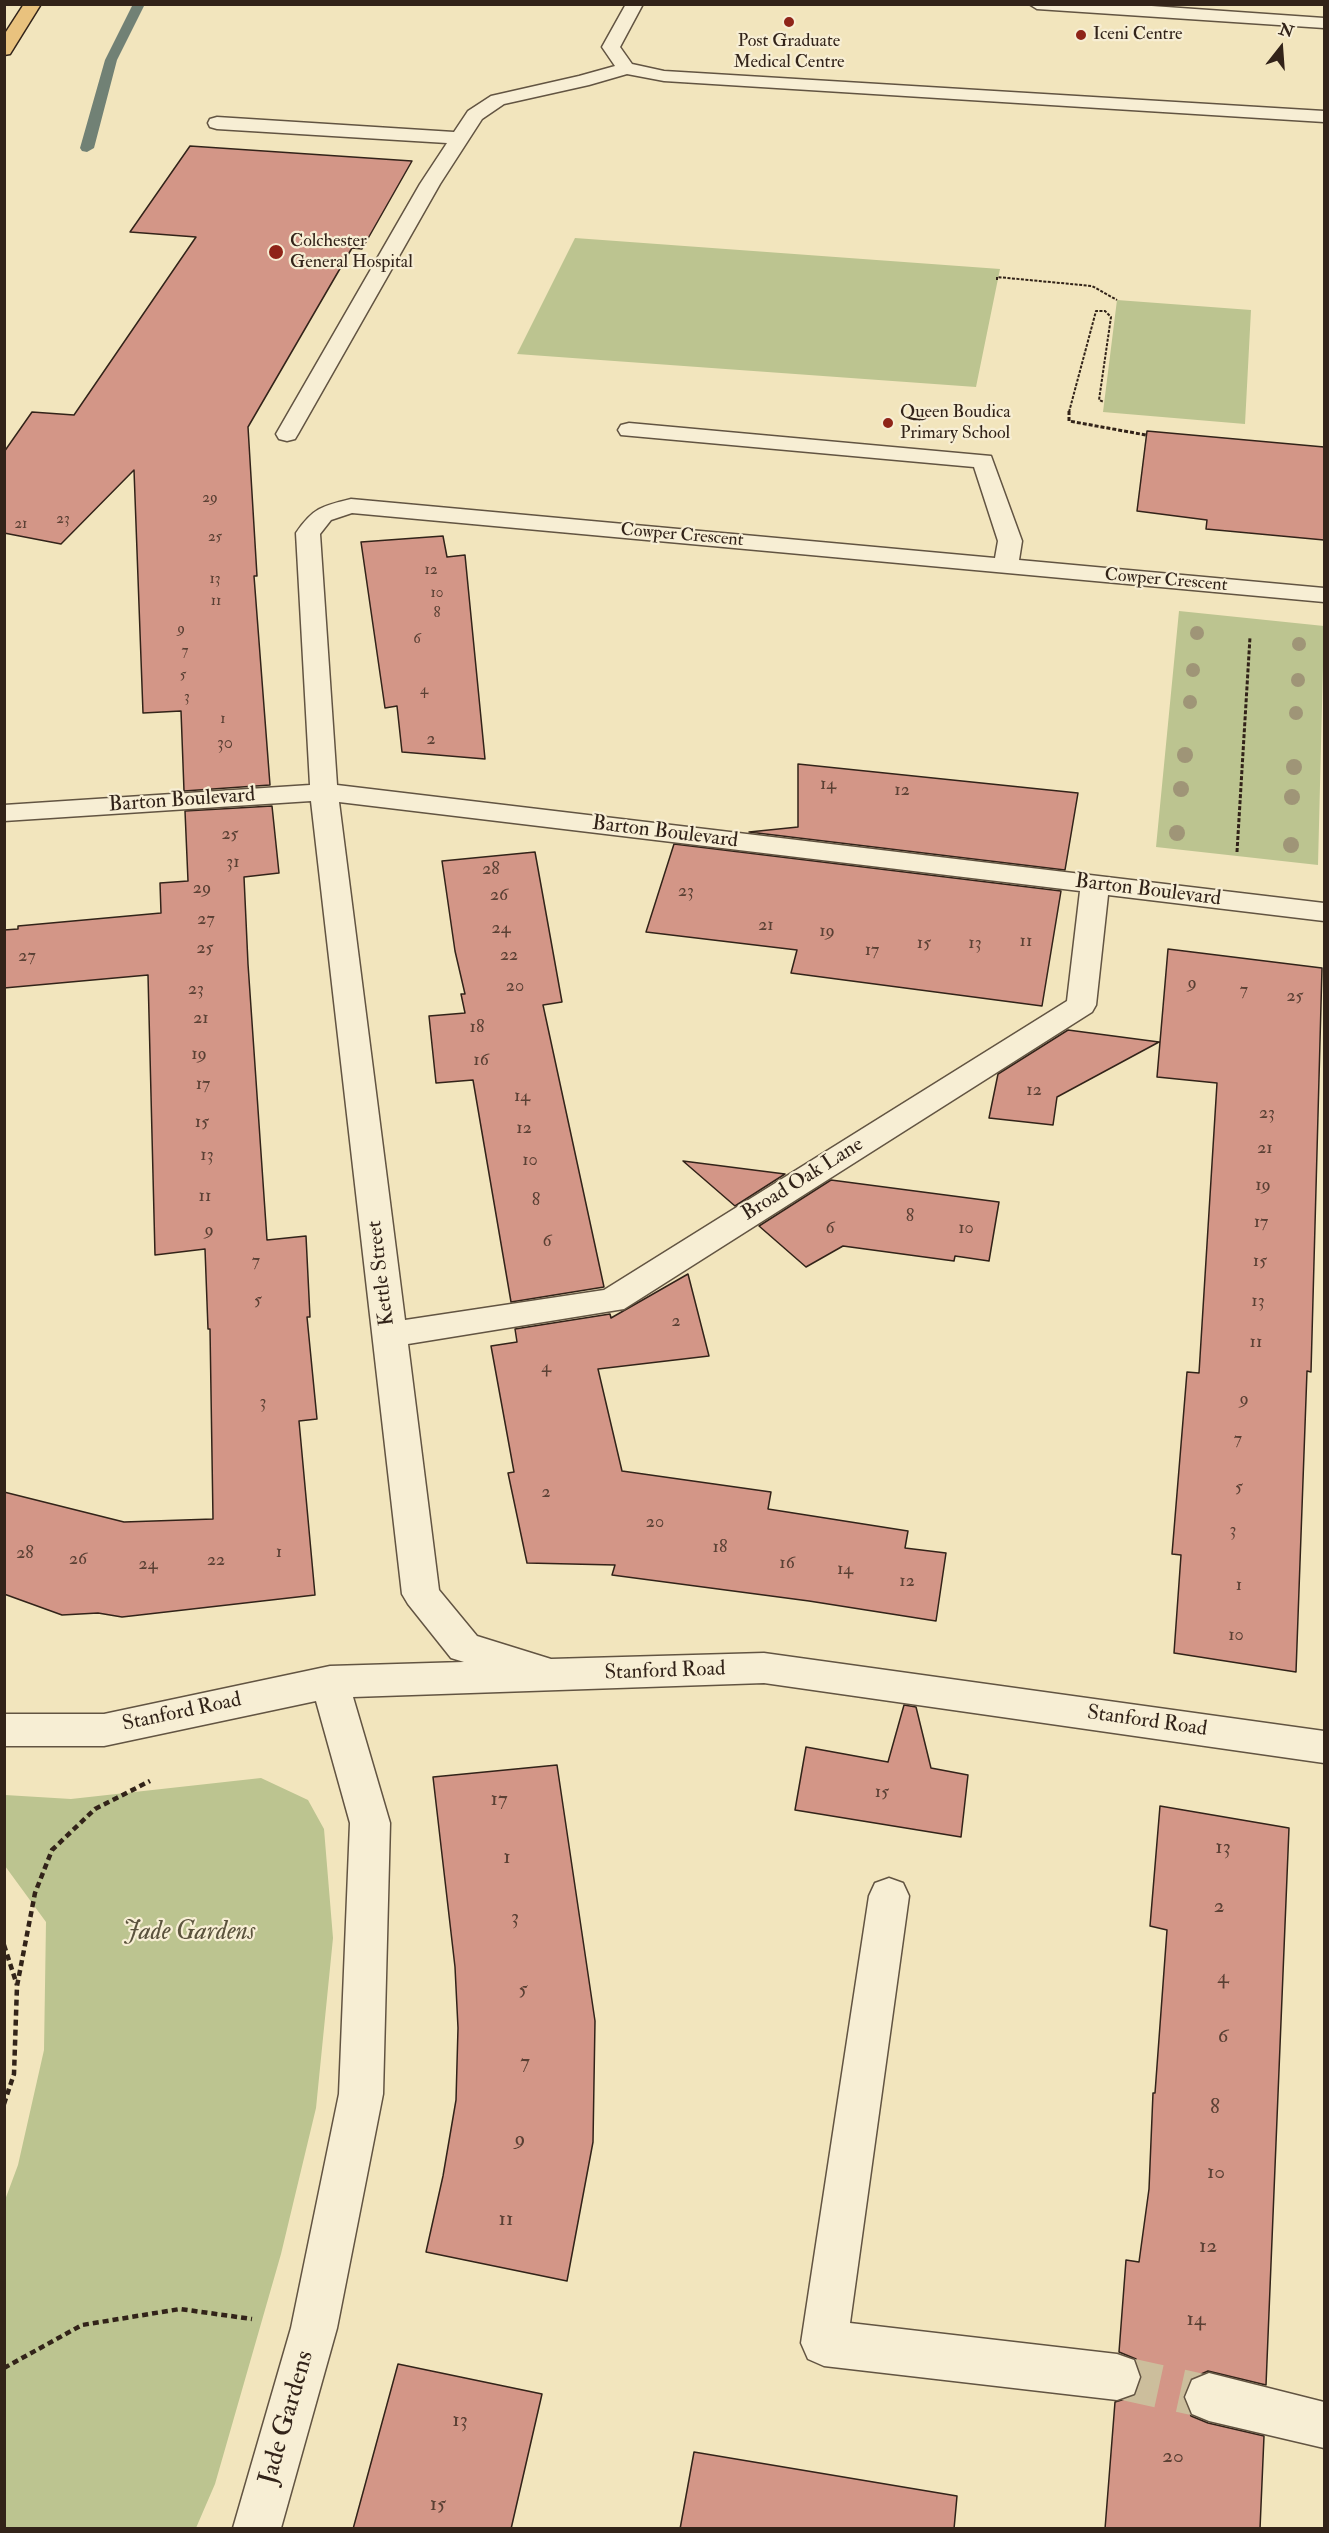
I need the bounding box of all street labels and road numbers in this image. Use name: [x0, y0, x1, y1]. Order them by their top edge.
street label: Cowper Crescent: [620, 520, 744, 552]
street label: Cowper Crescent: [1104, 565, 1228, 597]
street label: Barton Boulevard: [108, 783, 256, 819]
street label: Barton Boulevard: [591, 812, 739, 854]
street label: Barton Boulevard: [1074, 870, 1222, 912]
street label: Broad Oak Lane: [738, 1133, 868, 1227]
street label: Kettle Street: [363, 1219, 401, 1327]
street label: Stanford Road: [604, 1657, 726, 1687]
street label: Stanford Road: [120, 1688, 244, 1738]
street label: Stanford Road: [1085, 1701, 1209, 1743]
street label: Jade Gardens: [254, 2347, 322, 2489]

